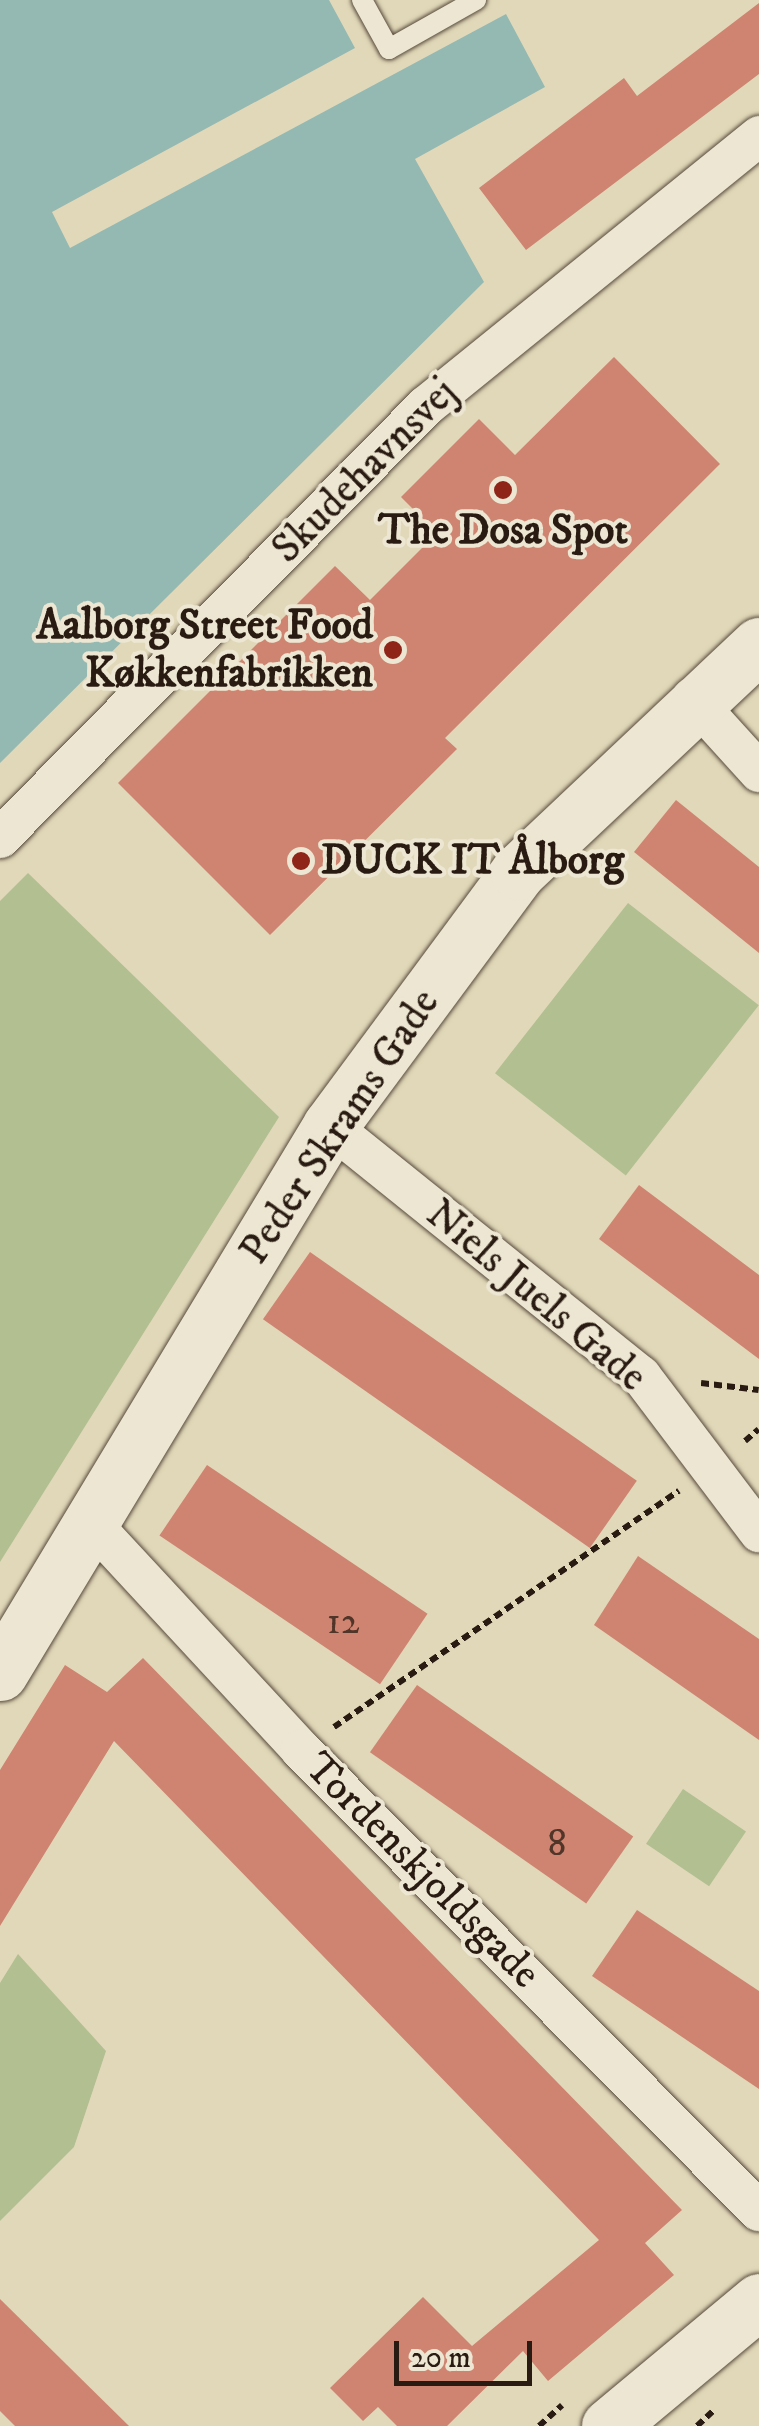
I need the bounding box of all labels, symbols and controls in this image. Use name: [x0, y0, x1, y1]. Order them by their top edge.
street label: Skudehavnsvej: [262, 368, 468, 574]
marker: The Dosa Spot: [492, 479, 514, 501]
place label: The Dosa Spot: [378, 506, 628, 556]
place label: Aalborg Street Food Køkkenfabrikken: [36, 601, 373, 700]
marker: Aalborg Street Food Køkkenfabrikken: [382, 639, 404, 661]
place label: DUCK IT Ålborg: [321, 836, 624, 886]
marker: DUCK IT Ålborg: [290, 850, 312, 872]
street label: Peder Skrams Gade: [229, 980, 451, 1274]
street label: Niels Juels Gade: [416, 1189, 656, 1403]
house number: 12: [327, 1600, 359, 1646]
street label: Tordenskjoldsgade: [294, 1743, 550, 1999]
house number: 8: [547, 1822, 567, 1868]
scale bar: [399, 2321, 536, 2383]
text: 20 m: [411, 2340, 471, 2377]

